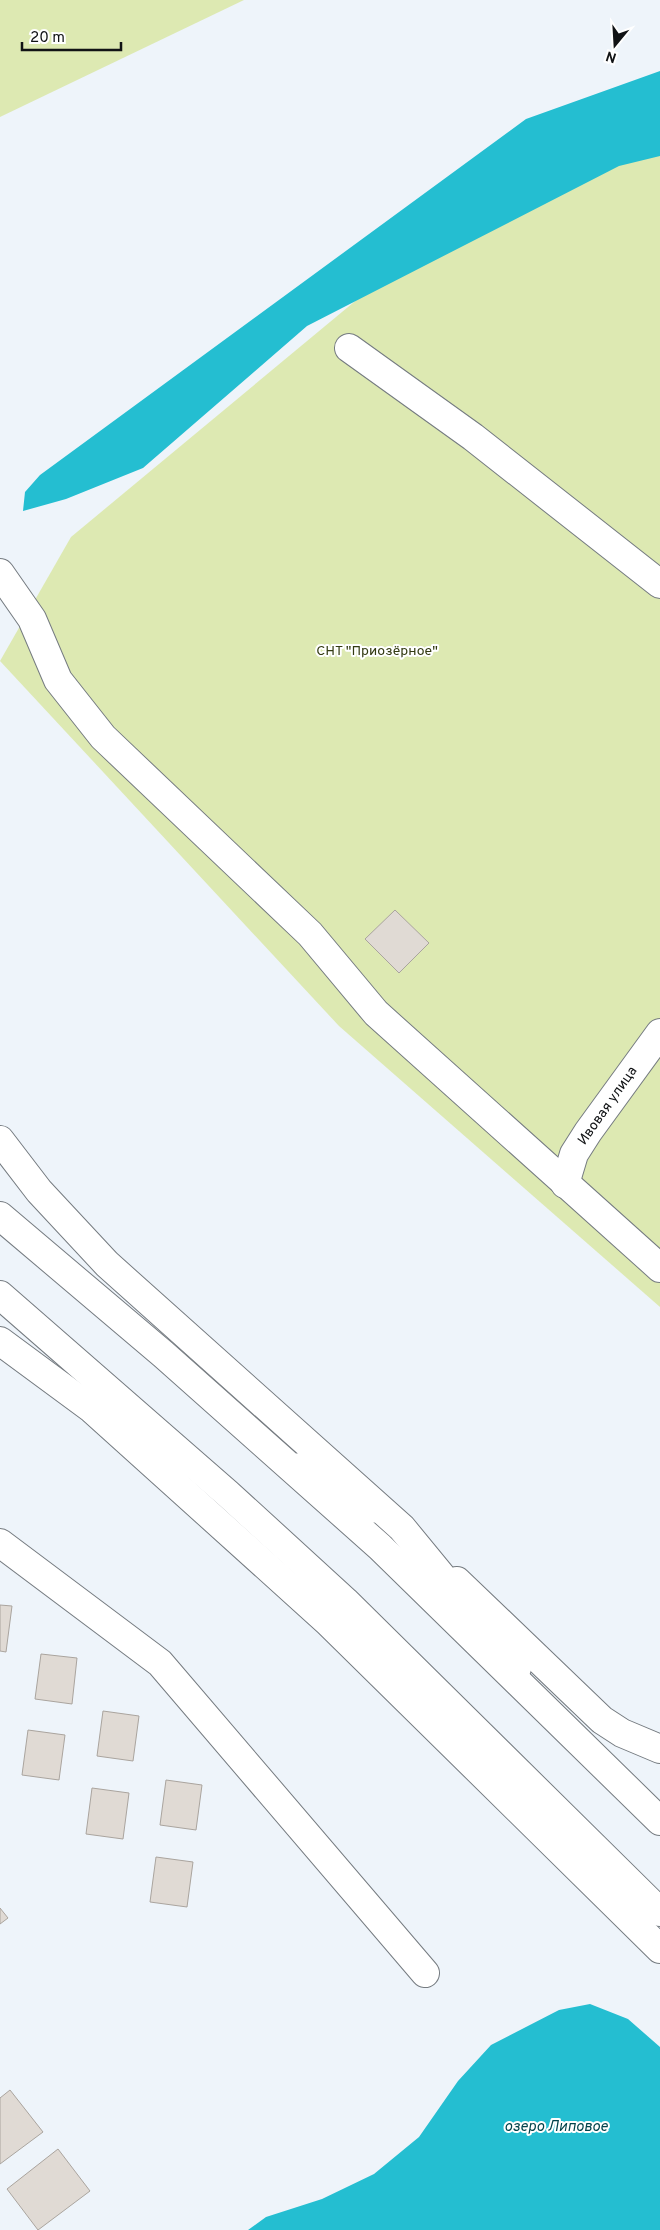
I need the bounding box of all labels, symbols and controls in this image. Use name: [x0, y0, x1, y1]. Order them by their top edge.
scale bar: [22, 20, 121, 52]
north arrow: [590, 20, 640, 70]
text: 20 m: [30, 29, 65, 48]
text: N: [604, 46, 619, 66]
park label: СНТ "Приозёрное": [316, 643, 438, 660]
street label: Ивовая улица: [575, 1063, 641, 1149]
water label: озеро Липовое: [504, 2118, 608, 2137]

